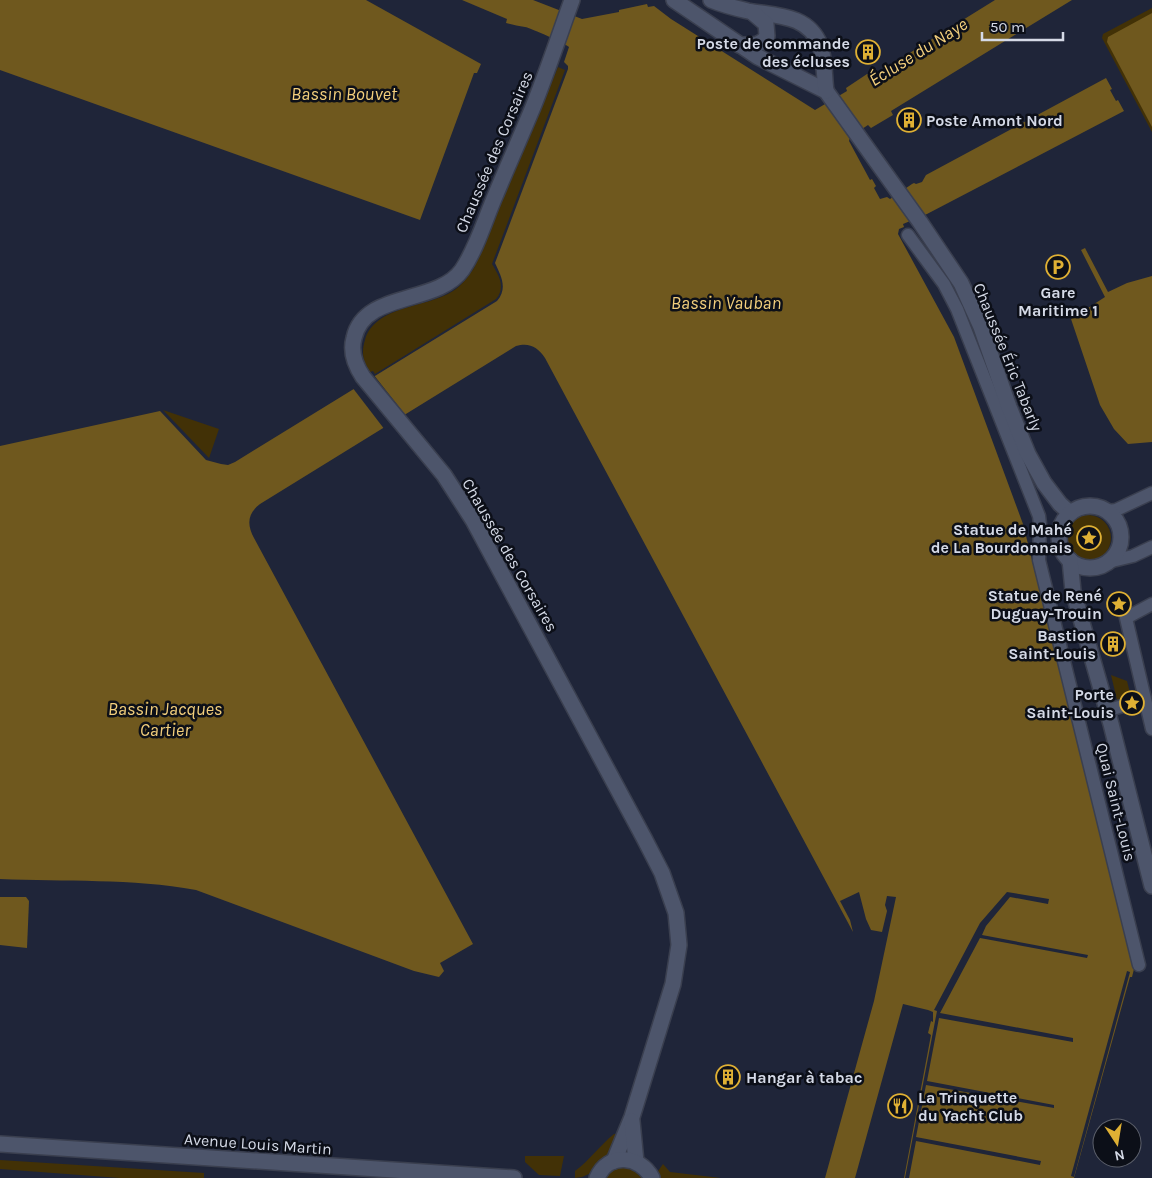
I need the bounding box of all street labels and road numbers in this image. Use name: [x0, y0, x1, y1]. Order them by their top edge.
street label: Chaussée des Corsaires: [451, 68, 537, 236]
street label: Chaussée Éric Tabarly: [970, 280, 1047, 434]
street label: Chaussée des Corsaires: [458, 475, 562, 635]
street label: Quai Saint-Louis: [1092, 741, 1140, 863]
street label: Avenue Louis Martin: [184, 1129, 332, 1159]

